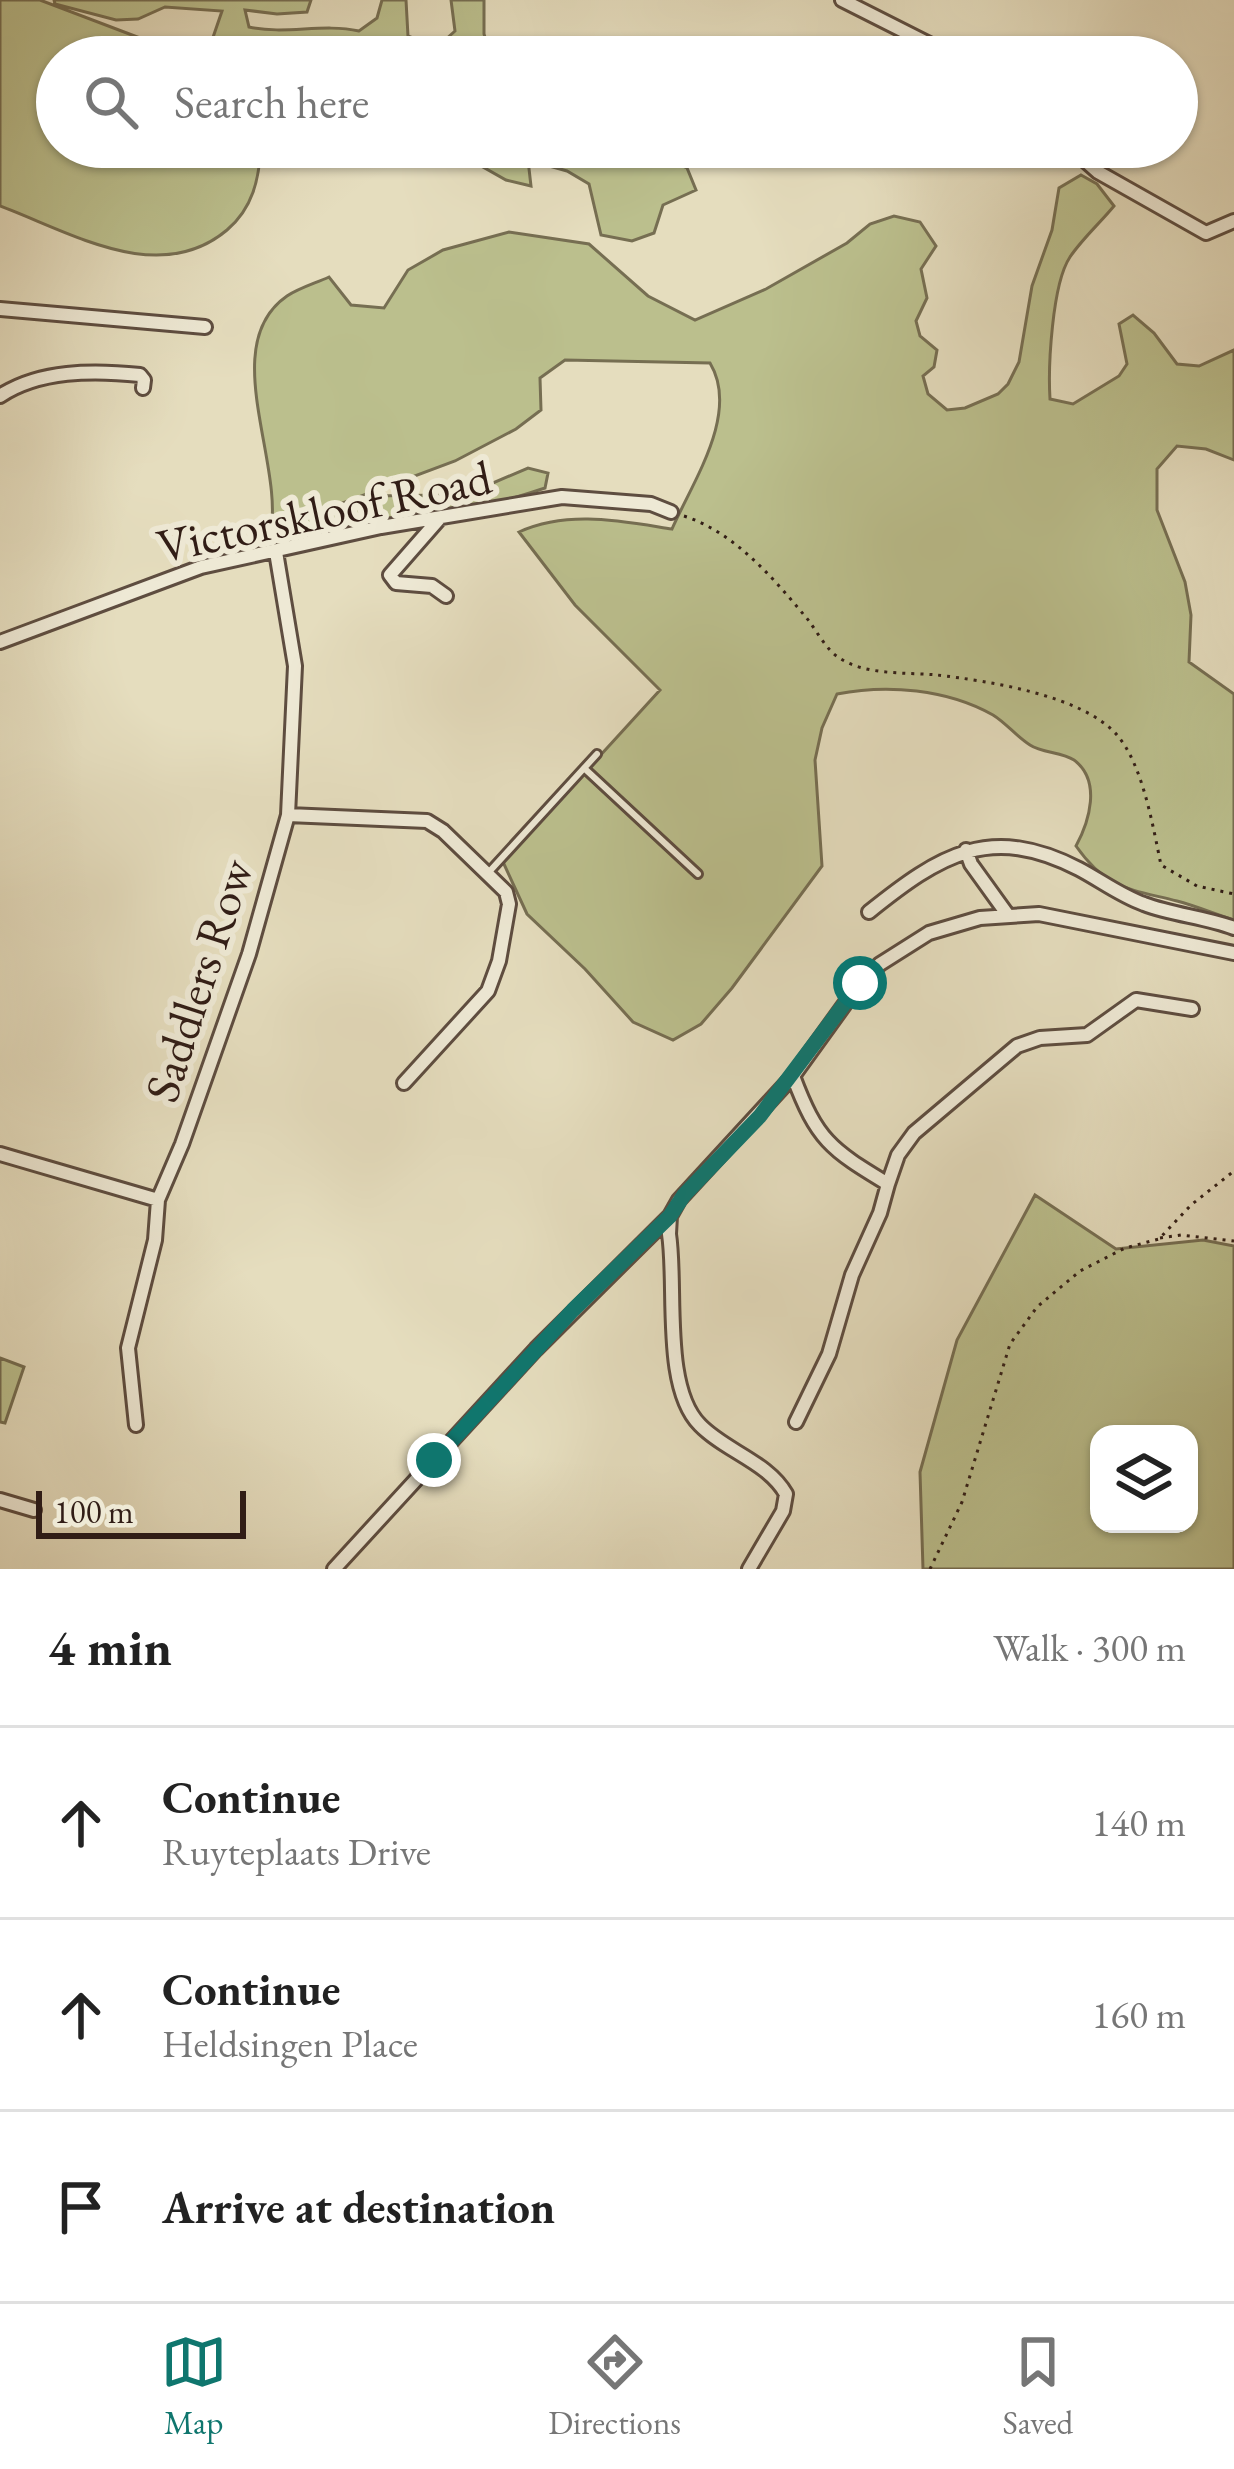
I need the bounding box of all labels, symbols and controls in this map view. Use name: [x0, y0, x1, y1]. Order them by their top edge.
search box: [36, 36, 1198, 168]
icon: search: [78, 69, 144, 135]
text: Search here: [174, 73, 369, 131]
street label: Victorskloof Road: [151, 445, 497, 577]
street label: Saddlers Row: [130, 850, 267, 1109]
route start: [833, 956, 887, 1010]
map controls: [1090, 1425, 1198, 1533]
button: layers: [1090, 1425, 1198, 1533]
route end: [407, 1433, 461, 1487]
scale bar: [36, 1485, 246, 1538]
text: 100 m: [54, 1490, 134, 1533]
text: 4 min: [48, 1614, 172, 1680]
text: Walk · 300 m: [993, 1622, 1186, 1673]
text: Continue: [162, 1768, 340, 1826]
icon: ahead: [48, 1790, 114, 1856]
text: 140 m: [1092, 1797, 1186, 1848]
text: Ruyteplaats Drive: [162, 1826, 431, 1877]
text: Continue: [162, 1960, 340, 2018]
icon: ahead: [48, 1982, 114, 2048]
text: 160 m: [1092, 1989, 1186, 2040]
text: Heldsingen Place: [162, 2018, 418, 2069]
icon: arrive: [48, 2174, 114, 2240]
text: Arrive at destination: [162, 2178, 555, 2236]
tab: Map: [161, 2329, 227, 2444]
tab: Directions: [548, 2329, 681, 2444]
tab: Saved: [1003, 2329, 1073, 2444]

